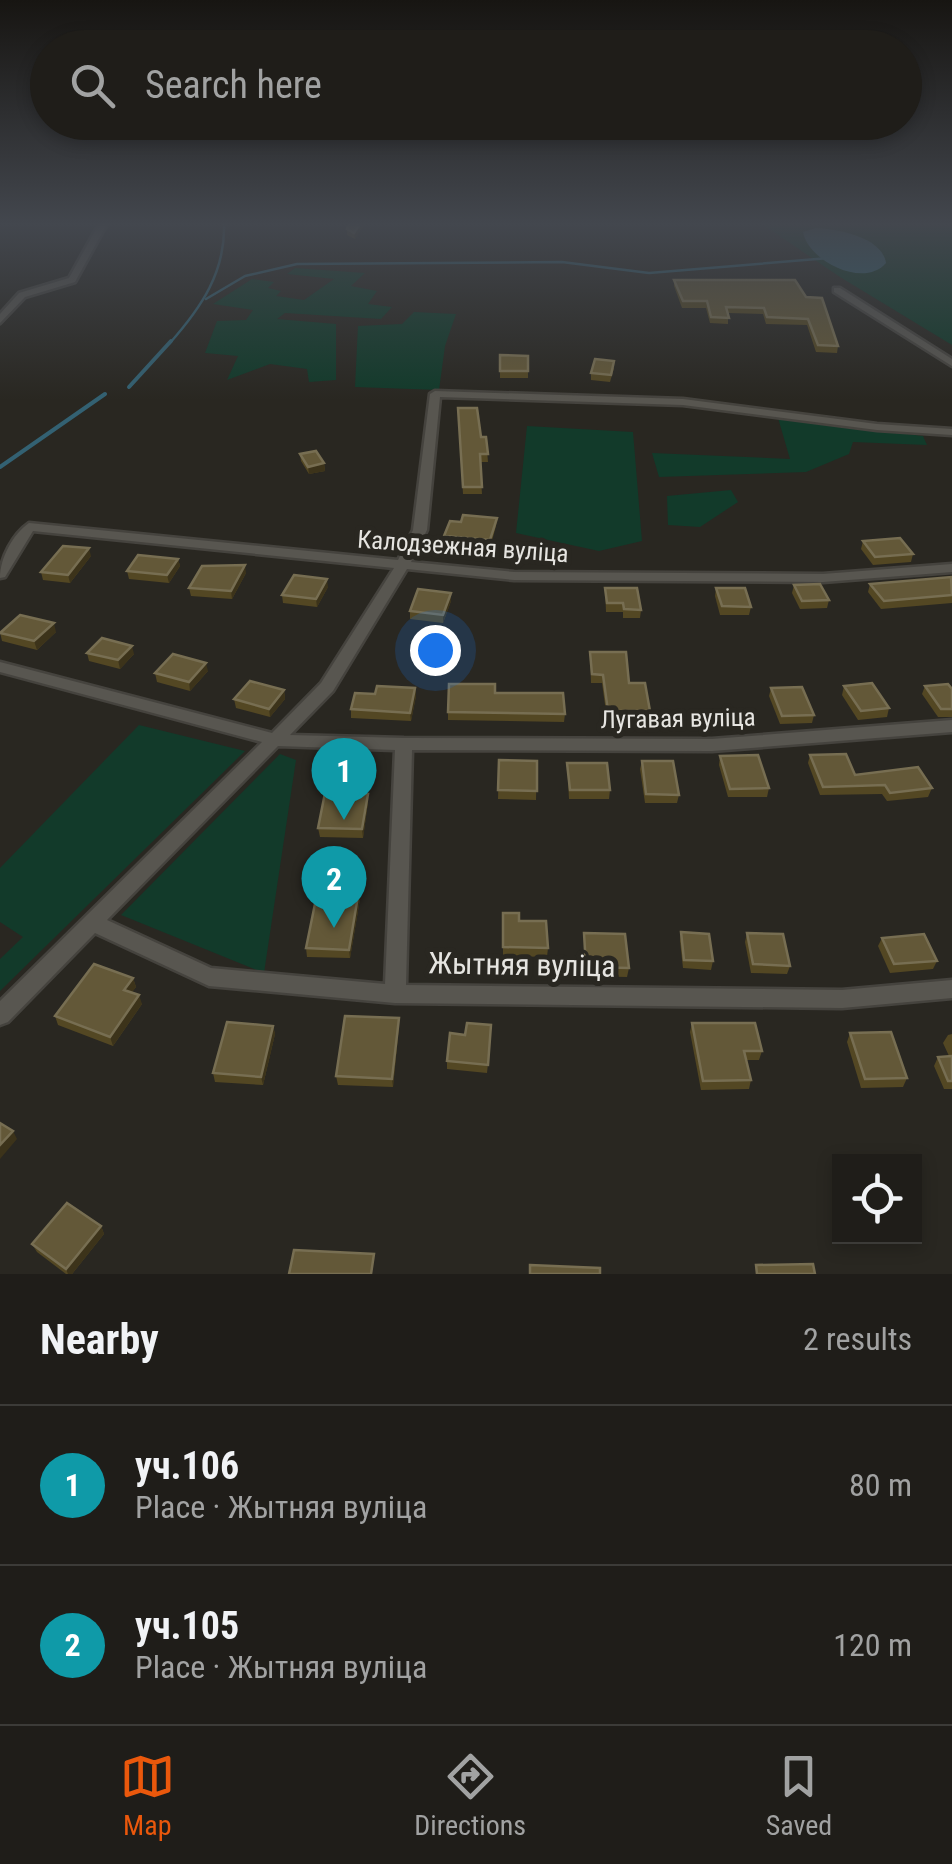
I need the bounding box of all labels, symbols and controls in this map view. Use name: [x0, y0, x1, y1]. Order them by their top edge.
search box: [30, 30, 922, 140]
icon: search: [65, 58, 120, 113]
text: Search here: [145, 63, 322, 107]
street label: Калодзежная вуліца: [356, 525, 570, 568]
your location: [410, 625, 461, 676]
street label: Лугавая вуліца: [600, 703, 756, 734]
pin: 1: [312, 738, 376, 820]
pin: 2: [302, 846, 366, 928]
street label: Жытняя вуліца: [428, 945, 616, 984]
map controls: [832, 1154, 922, 1244]
button: locate: [832, 1154, 922, 1244]
text: Nearby: [40, 1315, 159, 1364]
text: 2 results: [803, 1320, 912, 1358]
text: уч.106: [135, 1444, 239, 1488]
text: 1: [64, 1466, 81, 1504]
text: 80 m: [849, 1466, 912, 1504]
text: Place · Жытняя вуліца: [135, 1488, 427, 1526]
text: уч.105: [135, 1604, 239, 1648]
text: 2: [64, 1626, 81, 1664]
text: 120 m: [833, 1626, 912, 1664]
text: Place · Жытняя вуліца: [135, 1648, 427, 1686]
tab: Map: [120, 1749, 175, 1842]
tab: Directions: [414, 1749, 526, 1842]
tab: Saved: [766, 1749, 832, 1842]

